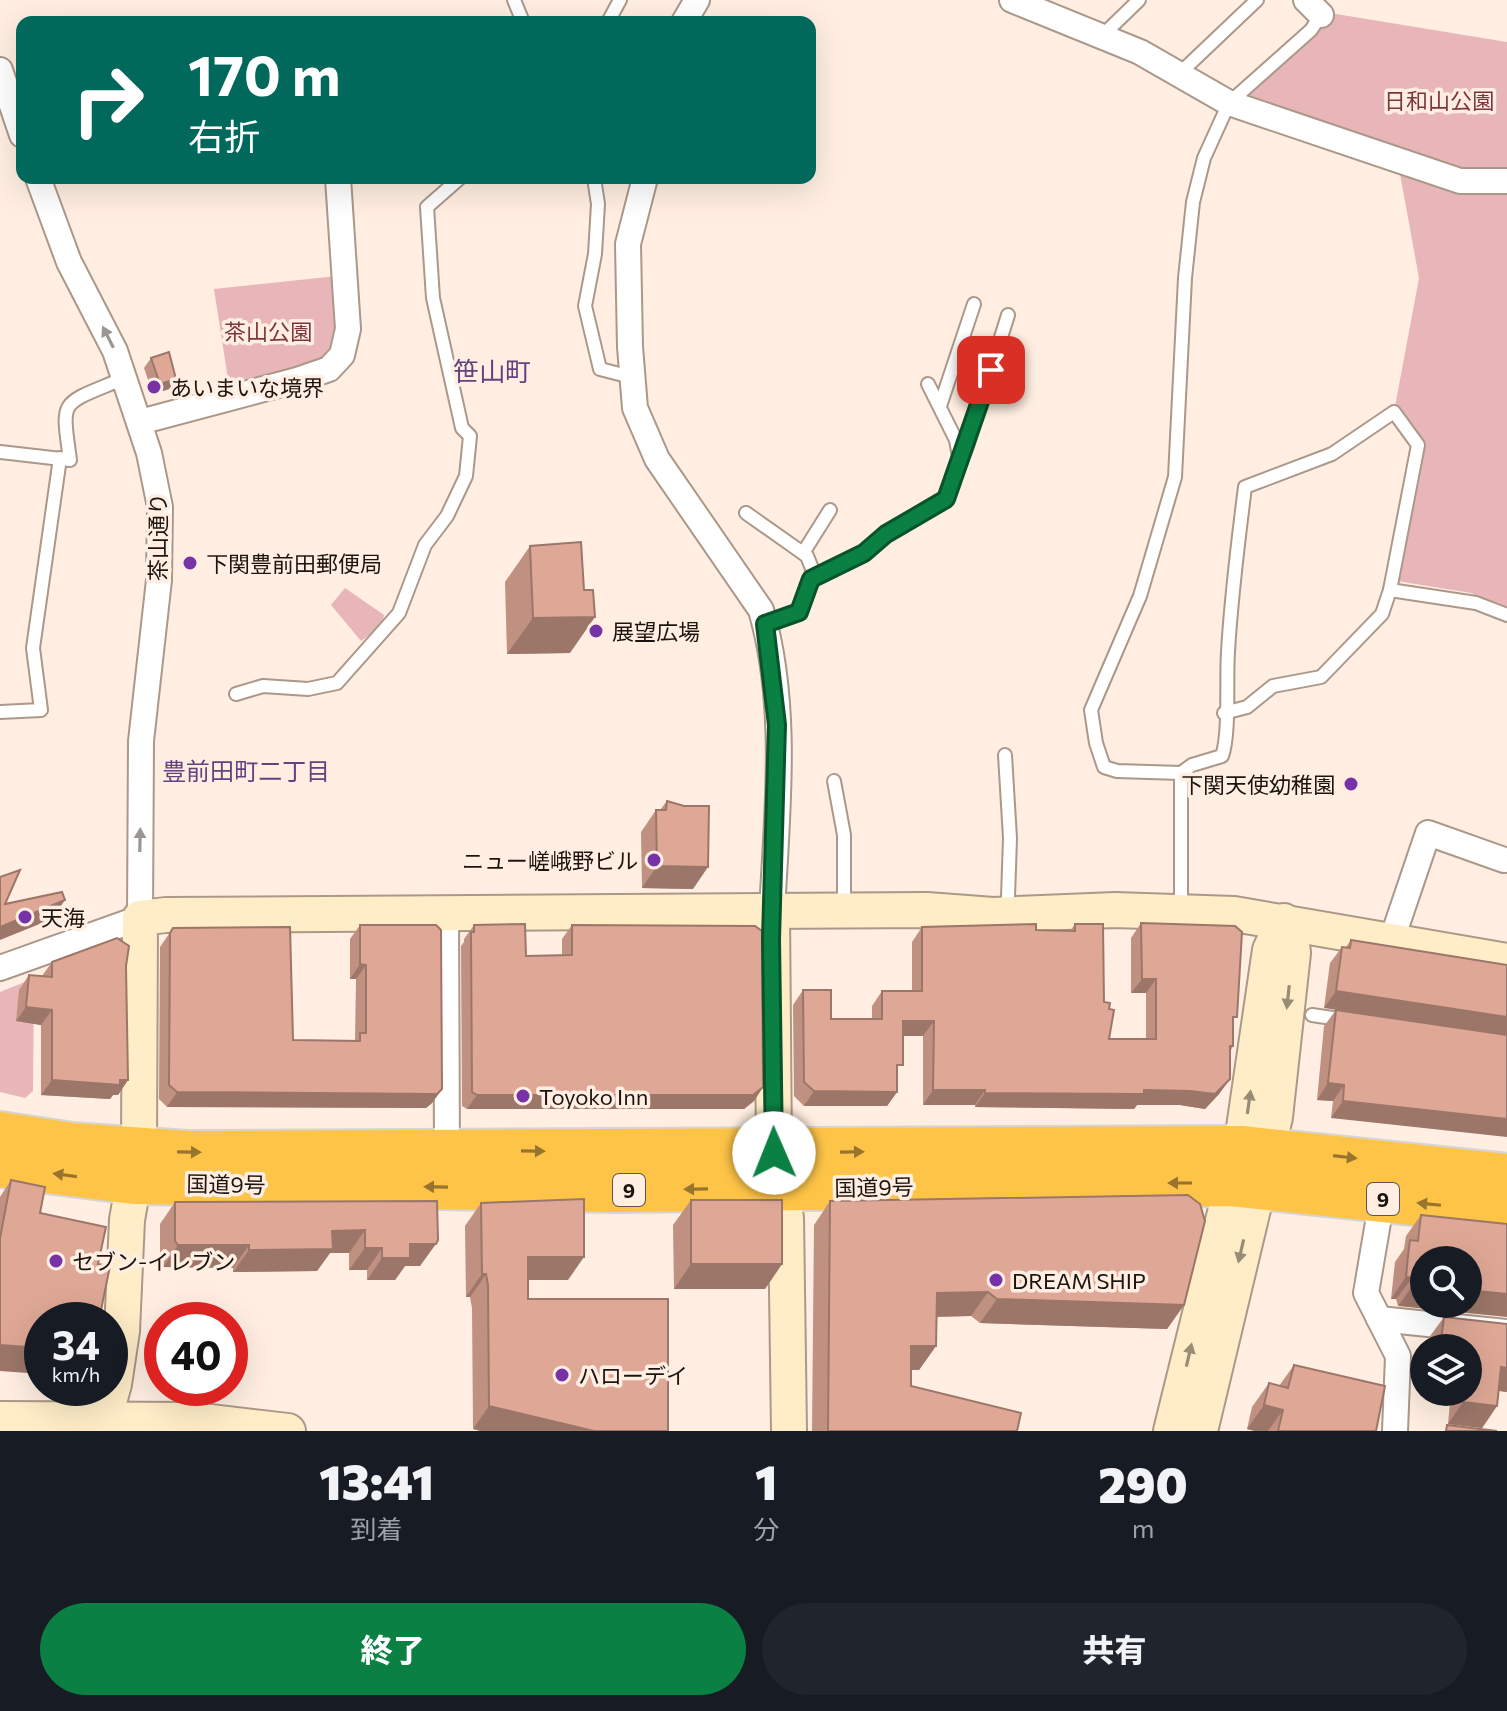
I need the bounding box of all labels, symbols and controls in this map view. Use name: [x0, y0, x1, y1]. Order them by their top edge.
text: 170 m: [188, 39, 341, 108]
icon: right: [56, 48, 160, 152]
park label: 日和山公園: [1384, 87, 1494, 114]
text: 右折: [188, 113, 260, 157]
park label: 茶山公園: [224, 318, 312, 345]
one-way arrow: [101, 326, 115, 349]
pin: [957, 336, 1025, 404]
icon: arrive: [969, 348, 1013, 392]
district label: 笹山町: [453, 355, 531, 386]
place label: あいまいな境界: [170, 374, 324, 401]
marker: あいまいな境界: [145, 378, 163, 396]
street label: 茶山通り: [144, 493, 171, 581]
place label: 下関豊前田郵便局: [206, 550, 382, 577]
marker: 下関豊前田郵便局: [181, 554, 199, 572]
place label: 展望広場: [612, 618, 700, 645]
marker: 展望広場: [587, 622, 605, 640]
district label: 豊前田町二丁目: [162, 756, 330, 785]
place label: 下関天使幼稚園: [1181, 771, 1335, 798]
marker: 下関天使幼稚園: [1342, 775, 1360, 793]
one-way arrow: [134, 827, 147, 852]
place label: ニュー嵯峨野ビル: [462, 847, 638, 874]
marker: ニュー嵯峨野ビル: [645, 851, 663, 869]
place label: 天海: [41, 904, 85, 931]
marker: 天海: [16, 908, 34, 926]
one-way arrow: [1282, 985, 1295, 1010]
place label: Toyoko Inn: [539, 1083, 648, 1110]
marker: Toyoko Inn: [514, 1087, 532, 1105]
one-way arrow: [1243, 1089, 1256, 1114]
position arrow: [732, 1111, 816, 1195]
one-way arrow: [521, 1145, 546, 1157]
one-way arrow: [177, 1146, 202, 1158]
one-way arrow: [840, 1146, 865, 1158]
one-way arrow: [1333, 1151, 1358, 1164]
one-way arrow: [52, 1168, 77, 1181]
street label: 国道9号: [186, 1170, 266, 1198]
street label: 国道9号: [834, 1173, 914, 1201]
road number: 9: [613, 1174, 645, 1206]
one-way arrow: [1167, 1177, 1192, 1189]
one-way arrow: [423, 1180, 449, 1193]
one-way arrow: [683, 1183, 708, 1195]
road number: 9: [1367, 1183, 1399, 1215]
one-way arrow: [1417, 1198, 1442, 1211]
one-way arrow: [1234, 1239, 1246, 1264]
map controls: [1410, 1246, 1482, 1406]
button: search: [1410, 1246, 1482, 1318]
place label: セブン-イレブン: [72, 1248, 235, 1275]
marker: セブン-イレブン: [47, 1252, 65, 1270]
place label: DREAM SHIP: [1012, 1267, 1146, 1294]
marker: DREAM SHIP: [987, 1271, 1005, 1289]
speed limit sign: 40: [144, 1302, 248, 1406]
text: 34: [52, 1319, 100, 1368]
button: layers: [1410, 1334, 1482, 1406]
one-way arrow: [1183, 1342, 1196, 1367]
text: km/h: [52, 1362, 100, 1386]
place label: ハローデイ: [578, 1362, 688, 1389]
marker: ハローデイ: [553, 1366, 571, 1384]
text: 13:41: [319, 1451, 434, 1510]
text: 1: [755, 1451, 777, 1510]
text: 290: [1098, 1454, 1188, 1513]
text: m: [1132, 1512, 1154, 1543]
text: 到着: [351, 1513, 403, 1544]
text: 分: [753, 1513, 779, 1544]
button: 終了: [40, 1603, 746, 1695]
button: 共有: [762, 1603, 1467, 1695]

